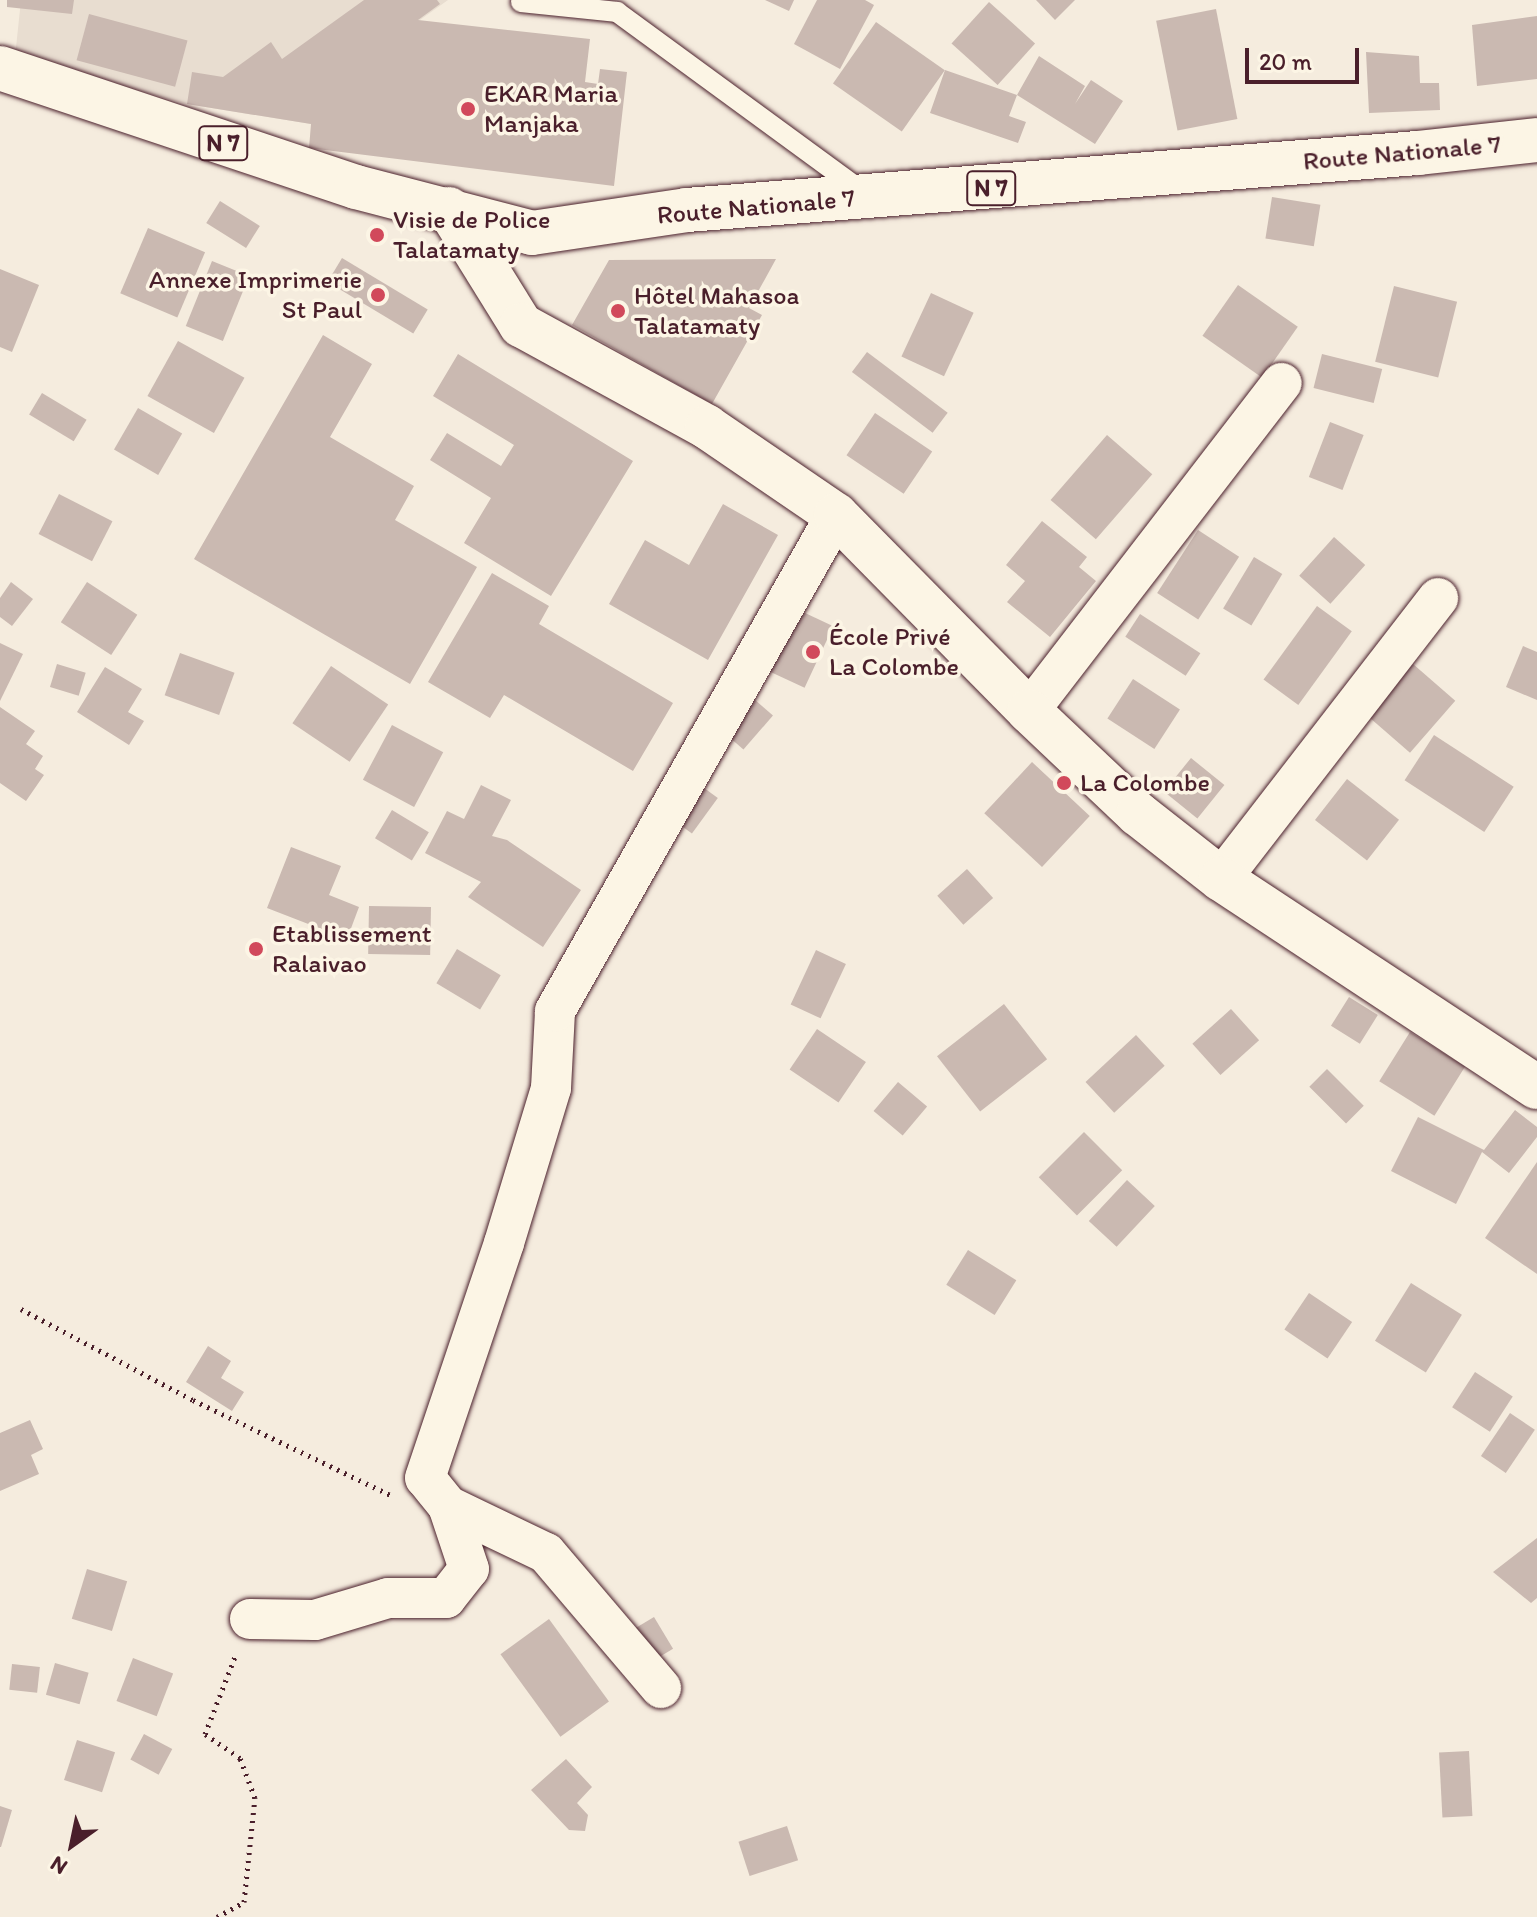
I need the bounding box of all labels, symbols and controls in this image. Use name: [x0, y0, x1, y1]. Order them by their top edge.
scale bar: [1249, 32, 1363, 82]
text: 20 m: [1259, 47, 1312, 76]
place label: EKAR Maria Manjaka: [484, 78, 618, 140]
marker: EKAR Maria Manjaka: [459, 100, 477, 118]
road number: N 7: [197, 123, 249, 163]
street label: Route Nationale 7: [1302, 129, 1502, 177]
road number: N 7: [965, 168, 1017, 208]
street label: Route Nationale 7: [656, 183, 856, 231]
place label: Visie de Police Talatamaty: [393, 204, 550, 266]
marker: Visie de Police Talatamaty: [368, 226, 386, 244]
place label: Annexe Imprimerie St Paul: [149, 264, 362, 326]
place label: Hôtel Mahasoa Talatamaty: [634, 280, 800, 342]
marker: Annexe Imprimerie St Paul: [369, 286, 387, 304]
marker: Hôtel Mahasoa Talatamaty: [609, 302, 627, 320]
place label: École Privé La Colombe: [829, 621, 959, 682]
marker: École Privé La Colombe: [804, 643, 822, 661]
place label: La Colombe: [1080, 767, 1210, 799]
marker: La Colombe: [1055, 774, 1073, 792]
place label: Etablissement Ralaivao: [272, 918, 432, 980]
marker: Etablissement Ralaivao: [247, 940, 265, 958]
north arrow: [32, 1805, 112, 1885]
text: N: [45, 1850, 72, 1881]

